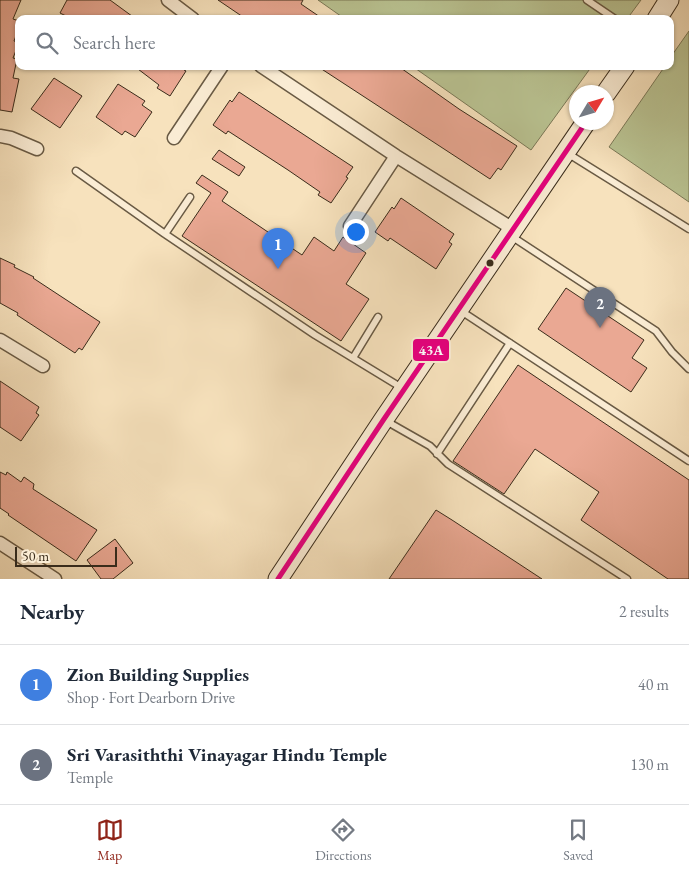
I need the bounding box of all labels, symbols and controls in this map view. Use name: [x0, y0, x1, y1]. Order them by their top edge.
search box: [15, 15, 674, 70]
icon: search: [33, 29, 61, 57]
text: Search here: [73, 30, 155, 55]
north arrow: [569, 85, 614, 130]
your location: [343, 219, 369, 245]
pin: 1: [262, 228, 294, 269]
unlabelled marker: [485, 258, 495, 268]
pin: 2: [584, 287, 616, 328]
line badge: 43A: [412, 338, 450, 362]
text: 43A: [419, 341, 444, 359]
scale bar: [15, 544, 118, 567]
text: 50 m: [22, 547, 49, 565]
text: Nearby: [20, 598, 84, 625]
text: 2 results: [619, 601, 669, 622]
text: Zion Building Supplies: [67, 662, 249, 687]
text: 1: [32, 674, 40, 695]
text: 40 m: [638, 674, 669, 695]
text: Shop · Fort Dearborn Drive: [67, 687, 235, 708]
text: Sri Varasiththi Vinayagar Hindu Temple: [67, 742, 387, 767]
text: 2: [32, 754, 40, 775]
text: 130 m: [630, 754, 669, 775]
text: Temple: [67, 767, 113, 788]
tab: Map: [96, 816, 124, 864]
tab: Directions: [315, 816, 372, 864]
tab: Saved: [563, 816, 593, 864]

